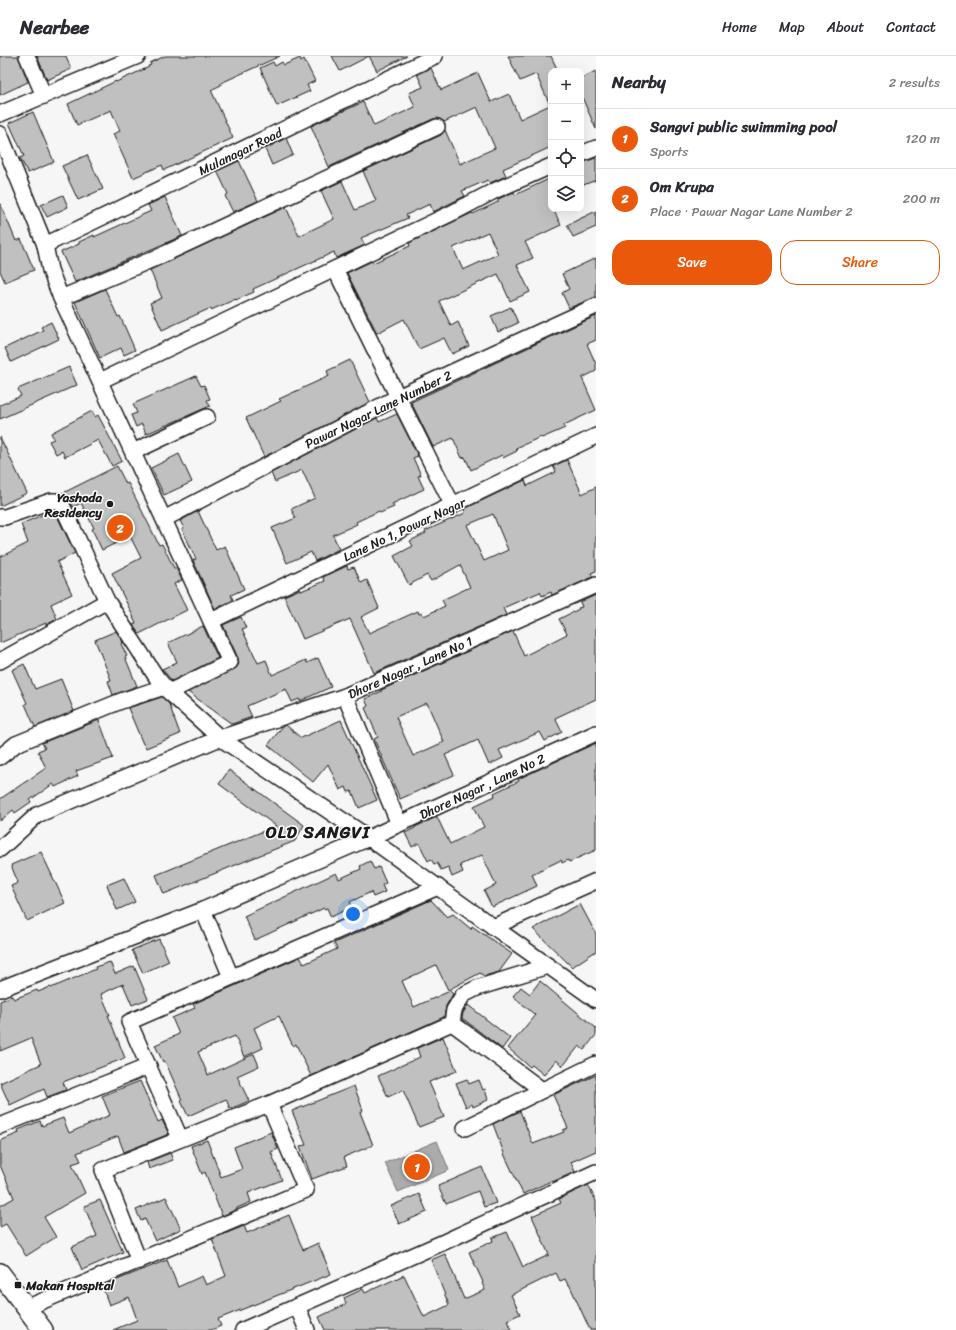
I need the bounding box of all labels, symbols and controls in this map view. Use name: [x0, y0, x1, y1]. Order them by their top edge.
text: Nearbee: [20, 11, 89, 44]
text: Home: [722, 15, 757, 40]
text: Map: [779, 15, 805, 40]
text: About: [827, 15, 864, 40]
text: Contact: [886, 15, 936, 40]
text: Nearby: [612, 67, 666, 97]
map controls: [548, 68, 584, 212]
button: +: [548, 68, 584, 104]
text: 2 results: [889, 71, 940, 94]
button: −: [548, 104, 584, 140]
text: Sangvi public swimming pool: [650, 114, 837, 140]
street label: Mulanagar Road: [194, 121, 287, 182]
text: 1: [622, 127, 628, 150]
text: 120 m: [905, 127, 940, 150]
button: locate: [548, 140, 584, 176]
text: Sports: [650, 140, 688, 163]
text: Om Krupa: [650, 174, 714, 200]
button: layers: [548, 176, 584, 212]
text: 2: [621, 187, 629, 210]
text: 200 m: [903, 187, 940, 210]
text: Place · Pawar Nagar Lane Number 2: [650, 200, 853, 223]
button: Save: [612, 240, 772, 285]
button: Share: [780, 240, 940, 285]
street label: Pawar Nagar Lane Number 2: [301, 364, 456, 455]
place label: Yashoda Residency: [43, 486, 103, 524]
street label: Lane No 1, Powar Nagar: [339, 491, 470, 568]
marker: Yashoda Residency: [105, 499, 115, 509]
pin: 2: [107, 513, 133, 543]
street label: Dhore Nagar , Lane No 1: [344, 629, 477, 705]
street label: Dhore Nagar , Lane No 2: [415, 747, 549, 826]
district label: OLD SANGVI: [266, 817, 371, 847]
your location: [343, 904, 363, 924]
pin: 1: [404, 1152, 430, 1182]
place label: Makan Hospital: [25, 1274, 116, 1297]
marker: Makan Hospital: [13, 1280, 23, 1290]

